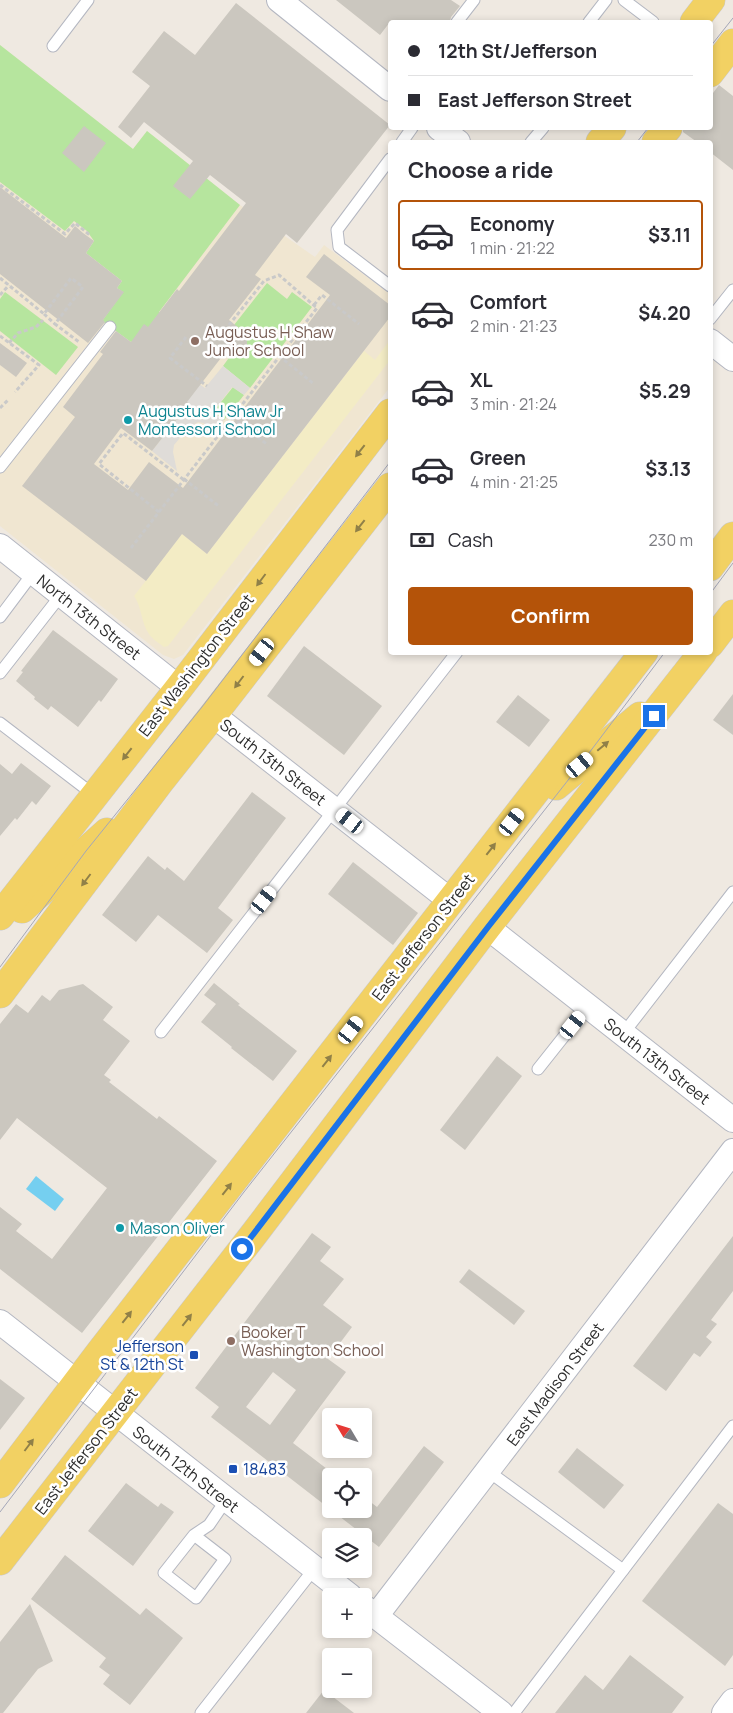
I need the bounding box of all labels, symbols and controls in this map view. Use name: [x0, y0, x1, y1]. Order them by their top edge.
text: 12th St/Jefferson: [438, 38, 597, 64]
text: East Jefferson Street: [438, 87, 632, 113]
text: Choose a ride: [408, 155, 553, 185]
text: Economy: [470, 211, 554, 237]
icon: car: [410, 213, 455, 258]
text: $3.11: [648, 222, 691, 248]
text: 1 min · 21:22: [470, 237, 555, 259]
text: Comfort: [470, 289, 547, 315]
icon: car: [410, 291, 455, 336]
text: $4.20: [638, 300, 691, 326]
text: 2 min · 21:23: [470, 315, 557, 337]
place label: Augustus H Shaw Junior School: [205, 321, 334, 361]
marker: Augustus H Shaw Junior School: [189, 335, 201, 347]
text: XL: [470, 367, 493, 393]
icon: car: [410, 369, 455, 414]
text: $5.29: [639, 378, 691, 404]
text: 3 min · 21:24: [470, 393, 557, 415]
place label: Augustus H Shaw Jr Montessori School: [138, 400, 284, 440]
marker: Augustus H Shaw Jr Montessori School: [122, 414, 134, 426]
one-way arrow: [355, 444, 365, 458]
text: Green: [470, 445, 526, 471]
icon: car: [410, 447, 455, 492]
text: $3.13: [645, 456, 691, 482]
text: 4 min · 21:25: [470, 471, 558, 493]
one-way arrow: [355, 519, 366, 532]
icon: cash: [408, 526, 436, 554]
text: Cash: [448, 527, 493, 553]
text: 230 m: [649, 529, 693, 551]
street label: North 13th Street: [32, 569, 146, 665]
one-way arrow: [256, 573, 267, 586]
button: Confirm: [408, 587, 693, 645]
street label: East Washington Street: [133, 589, 259, 741]
car: [246, 636, 277, 668]
one-way arrow: [234, 675, 245, 688]
route end: [643, 705, 665, 727]
street label: South 13th Street: [215, 714, 331, 810]
one-way arrow: [597, 740, 610, 751]
one-way arrow: [122, 747, 133, 760]
car: [563, 750, 596, 780]
car: [333, 806, 366, 836]
car: [496, 806, 527, 838]
one-way arrow: [486, 843, 496, 856]
street label: East Jefferson Street: [366, 869, 480, 1005]
one-way arrow: [81, 873, 92, 886]
car: [248, 884, 279, 916]
car: [557, 1009, 588, 1041]
street label: South 13th Street: [599, 1013, 715, 1109]
car: [335, 1014, 366, 1046]
one-way arrow: [322, 1054, 332, 1068]
one-way arrow: [222, 1183, 233, 1196]
place label: Mason Oliver: [130, 1217, 225, 1239]
marker: Mason Oliver: [114, 1222, 126, 1234]
route start: [231, 1238, 253, 1260]
one-way arrow: [122, 1311, 133, 1324]
one-way arrow: [182, 1313, 193, 1326]
street label: East Madison Street: [501, 1318, 609, 1450]
place label: Booker T Washington School: [241, 1321, 384, 1361]
place label: Jefferson St & 12th St: [100, 1335, 184, 1375]
marker: Booker T Washington School: [225, 1335, 237, 1347]
marker: Jefferson St & 12th St: [188, 1349, 200, 1361]
street label: East Jefferson Street: [29, 1383, 143, 1519]
north arrow: [322, 1408, 372, 1458]
map controls: [322, 1408, 372, 1698]
street label: South 12th Street: [128, 1420, 244, 1518]
one-way arrow: [24, 1439, 35, 1452]
place label: 18483: [243, 1458, 286, 1480]
marker: 18483: [227, 1463, 239, 1475]
button: locate: [322, 1468, 372, 1518]
button: layers: [322, 1528, 372, 1578]
button: +: [322, 1588, 372, 1638]
button: −: [322, 1648, 372, 1698]

